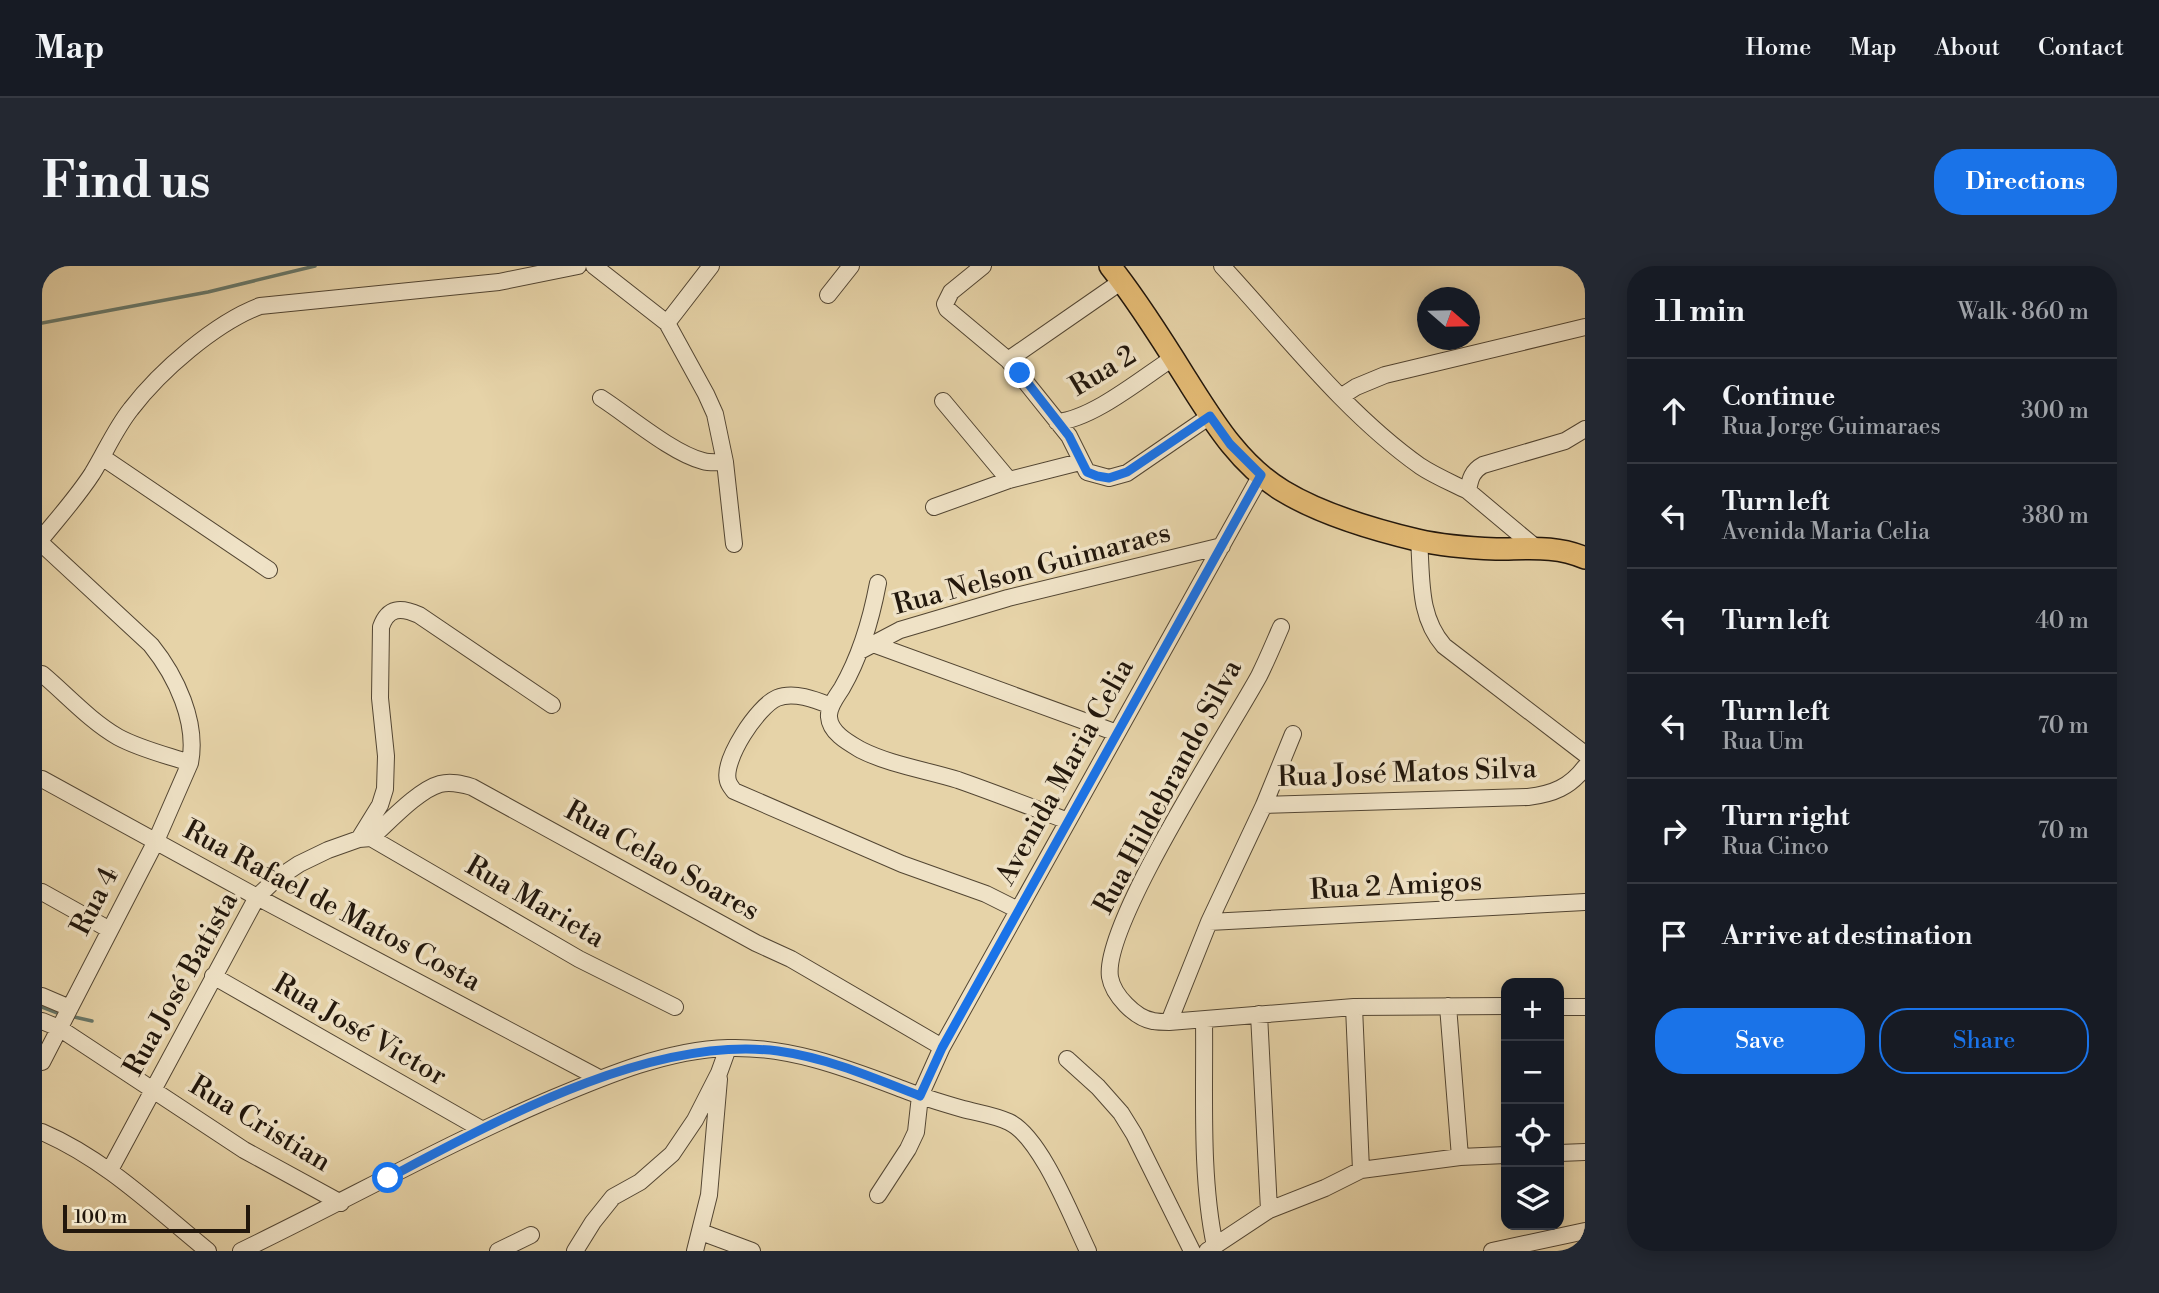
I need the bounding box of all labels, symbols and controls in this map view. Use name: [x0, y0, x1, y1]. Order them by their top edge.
text: Map: [35, 28, 104, 69]
text: Home: [1746, 33, 1811, 63]
text: Map: [1849, 33, 1897, 63]
text: About: [1935, 33, 2000, 63]
text: Contact: [2038, 33, 2124, 63]
button: Directions: [1934, 149, 2117, 215]
text: Find us: [42, 152, 211, 213]
north arrow: [1417, 287, 1480, 350]
text: 11 min: [1655, 293, 1745, 331]
text: Walk · 860 m: [1958, 298, 2089, 326]
street label: Rua 2: [1063, 338, 1143, 404]
route end: [1004, 357, 1035, 388]
text: Continue: [1722, 381, 1835, 413]
icon: ahead: [1655, 392, 1693, 430]
text: 300 m: [2021, 397, 2089, 425]
text: Rua Jorge Guimaraes: [1722, 413, 1941, 441]
text: Turn left: [1722, 486, 1830, 518]
icon: left: [1655, 497, 1693, 535]
text: 380 m: [2022, 502, 2089, 530]
street label: Rua Nelson Guimaraes: [889, 515, 1175, 623]
text: Avenida Maria Celia: [1722, 518, 1930, 546]
icon: left: [1655, 602, 1693, 640]
text: Turn left: [1722, 605, 1830, 637]
text: 40 m: [2035, 607, 2089, 635]
street label: Avenida Maria Celia: [988, 652, 1142, 892]
street label: Rua Hildebrando Silva: [1086, 653, 1250, 920]
text: Turn left: [1722, 696, 1830, 728]
icon: left: [1655, 707, 1693, 745]
text: 70 m: [2038, 712, 2089, 740]
text: Rua Um: [1722, 728, 1804, 756]
street label: Rua José Matos Silva: [1277, 751, 1538, 795]
street label: Rua Celao Soares: [559, 793, 765, 929]
text: Turn right: [1722, 801, 1850, 833]
icon: right: [1655, 812, 1693, 850]
street label: Rua Rafael de Matos Costa: [177, 813, 488, 1000]
text: 70 m: [2038, 817, 2089, 845]
text: Rua Cinco: [1722, 833, 1829, 861]
street label: Rua Marieta: [459, 848, 611, 956]
street label: Rua 4: [63, 861, 127, 941]
street label: Rua 2 Amigos: [1309, 864, 1483, 908]
street label: Rua José Batista: [116, 885, 246, 1082]
icon: arrive: [1655, 917, 1693, 955]
text: Arrive at destination: [1722, 920, 1972, 952]
street label: Rua José Victor: [267, 966, 453, 1094]
map controls: [1501, 978, 1564, 1230]
button: +: [1501, 978, 1564, 1041]
button: Save: [1655, 1008, 1865, 1074]
button: Share: [1879, 1008, 2089, 1074]
button: −: [1501, 1041, 1564, 1104]
street label: Rua Cristian: [183, 1068, 337, 1180]
button: locate: [1501, 1104, 1564, 1167]
route start: [372, 1162, 403, 1193]
button: layers: [1501, 1167, 1564, 1230]
scale bar: [63, 1202, 250, 1234]
text: 100 m: [74, 1205, 127, 1229]

